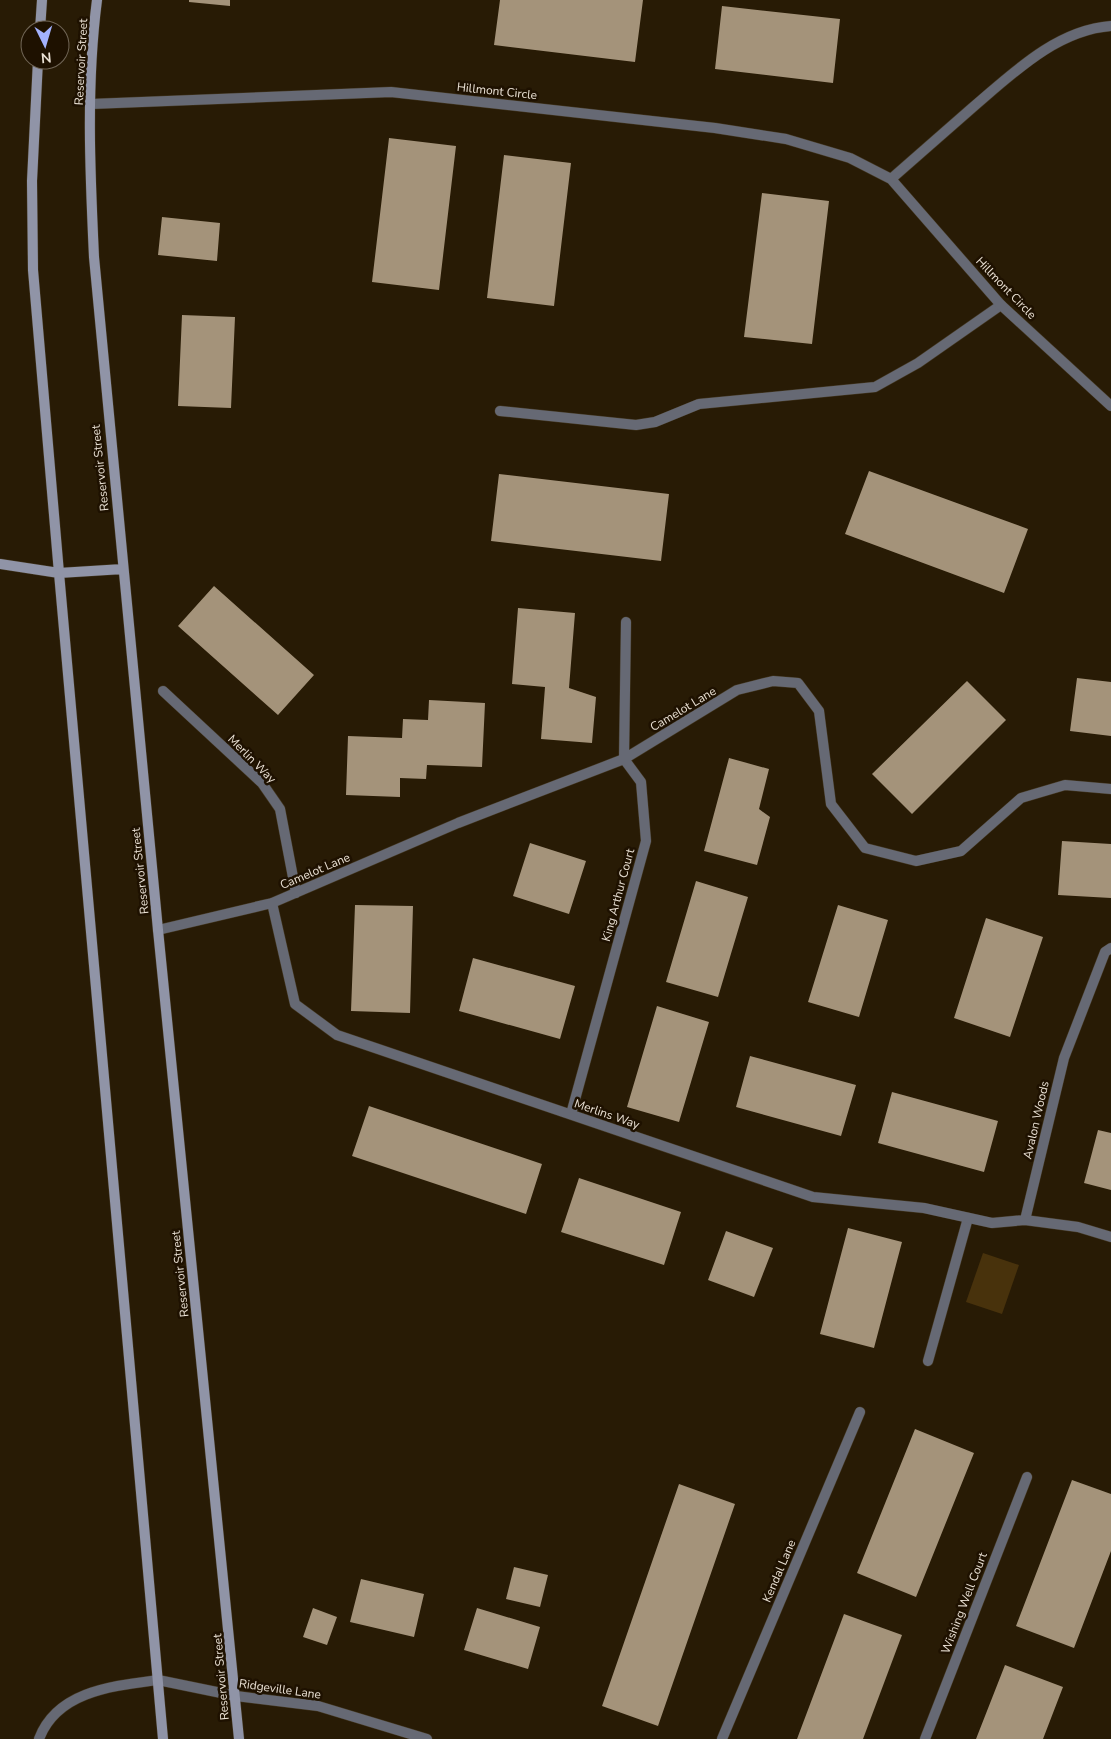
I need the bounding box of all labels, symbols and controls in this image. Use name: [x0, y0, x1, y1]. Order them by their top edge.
street label: Reservoir Street: [71, 17, 91, 106]
north arrow: [20, 20, 70, 70]
text: N: [40, 48, 52, 67]
street label: Hillmont Circle: [456, 79, 538, 103]
street label: Hillmont Circle: [972, 253, 1040, 323]
street label: Reservoir Street: [87, 423, 112, 512]
street label: Camelot Lane: [647, 683, 719, 735]
street label: Merlin Way: [224, 731, 280, 787]
street label: Reservoir Street: [127, 826, 152, 915]
street label: King Arthur Court: [598, 846, 638, 943]
street label: Camelot Lane: [278, 849, 352, 893]
street label: Avalon Woods: [1019, 1079, 1053, 1161]
street label: Merlins Way: [572, 1095, 643, 1133]
street label: Reservoir Street: [167, 1229, 192, 1318]
street label: Kendal Lane: [759, 1537, 799, 1605]
street label: Wishing Well Court: [937, 1549, 991, 1656]
street label: Reservoir Street: [209, 1632, 233, 1721]
street label: Ridgeville Lane: [238, 1675, 322, 1703]

